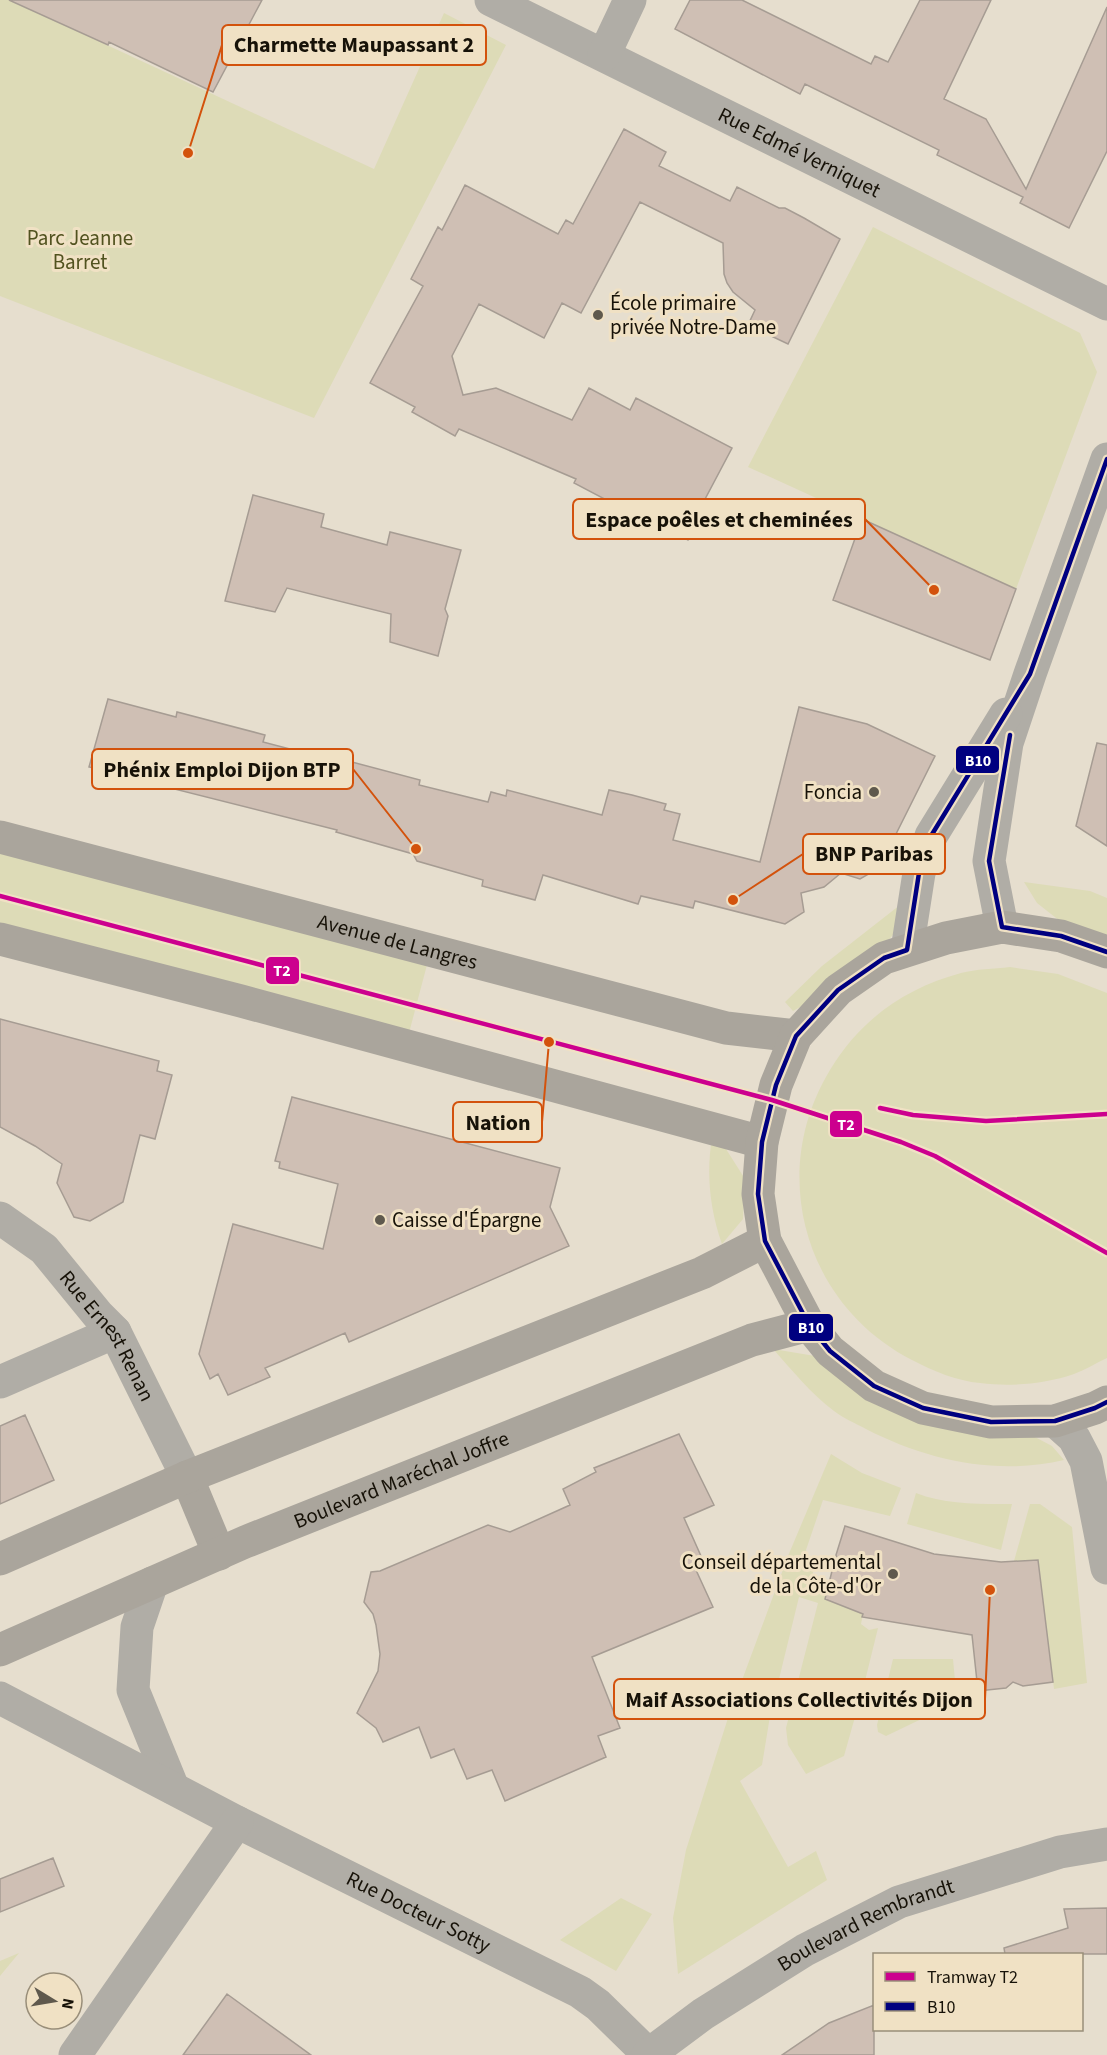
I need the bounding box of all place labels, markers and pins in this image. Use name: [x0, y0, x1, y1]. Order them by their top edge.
callout: Charmette Maupassant 2: [222, 25, 486, 65]
place label: École primaire privée Notre-Dame: [610, 288, 776, 342]
marker: École primaire privée Notre-Dame: [591, 308, 605, 322]
callout: Espace poêles et cheminées: [573, 499, 865, 539]
callout: Phénix Emploi Dijon BTP: [92, 749, 353, 789]
place label: Foncia: [804, 777, 862, 807]
marker: Foncia: [867, 785, 881, 799]
callout: BNP Paribas: [803, 834, 945, 874]
callout: Nation: [453, 1102, 542, 1142]
place label: Caisse d'Épargne: [392, 1205, 541, 1235]
marker: Caisse d'Épargne: [373, 1213, 387, 1227]
place label: Conseil départemental de la Côte-d'Or: [682, 1547, 882, 1601]
marker: Conseil départemental de la Côte-d'Or: [886, 1567, 900, 1581]
callout: Maif Associations Collectivités Dijon: [614, 1679, 985, 1719]

